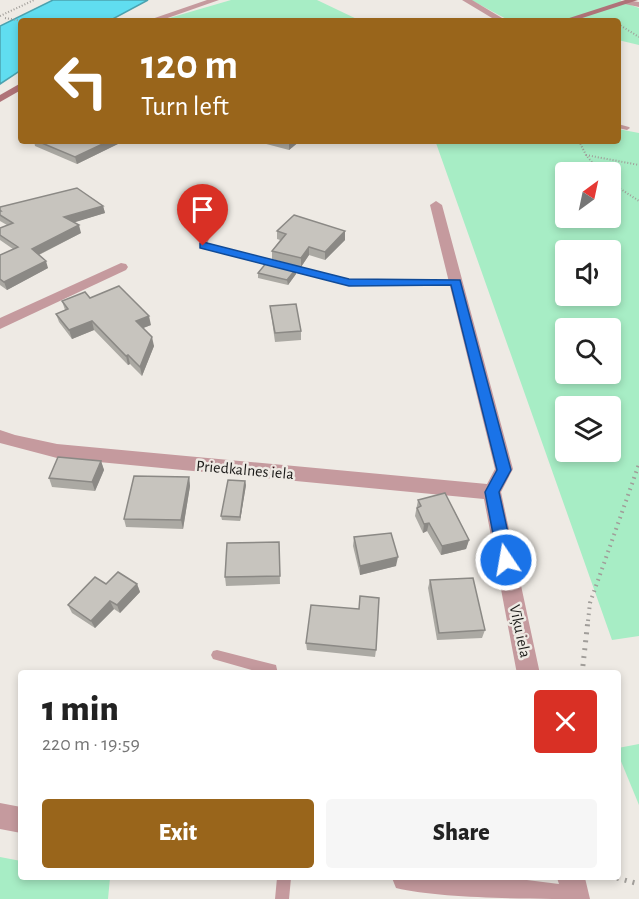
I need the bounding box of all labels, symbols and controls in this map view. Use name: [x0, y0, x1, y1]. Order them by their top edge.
icon: left: [42, 42, 120, 120]
text: 120 m: [141, 44, 238, 86]
text: Turn left: [141, 93, 229, 120]
north arrow: [555, 162, 621, 228]
map controls: [555, 162, 621, 462]
pin: [177, 184, 228, 246]
icon: arrive: [186, 193, 219, 226]
button: sound: [555, 240, 621, 306]
button: search: [555, 318, 621, 384]
button: layers: [555, 396, 621, 462]
street label: Priedkalnes iela: [195, 458, 294, 482]
position arrow: [474, 528, 538, 592]
street label: Vīķu iela: [505, 603, 533, 659]
button: close: [534, 690, 597, 753]
text: 1 min: [42, 691, 119, 727]
text: 220 m · 19:59: [42, 734, 140, 754]
button: Exit: [42, 799, 314, 868]
button: Share: [326, 799, 597, 868]

